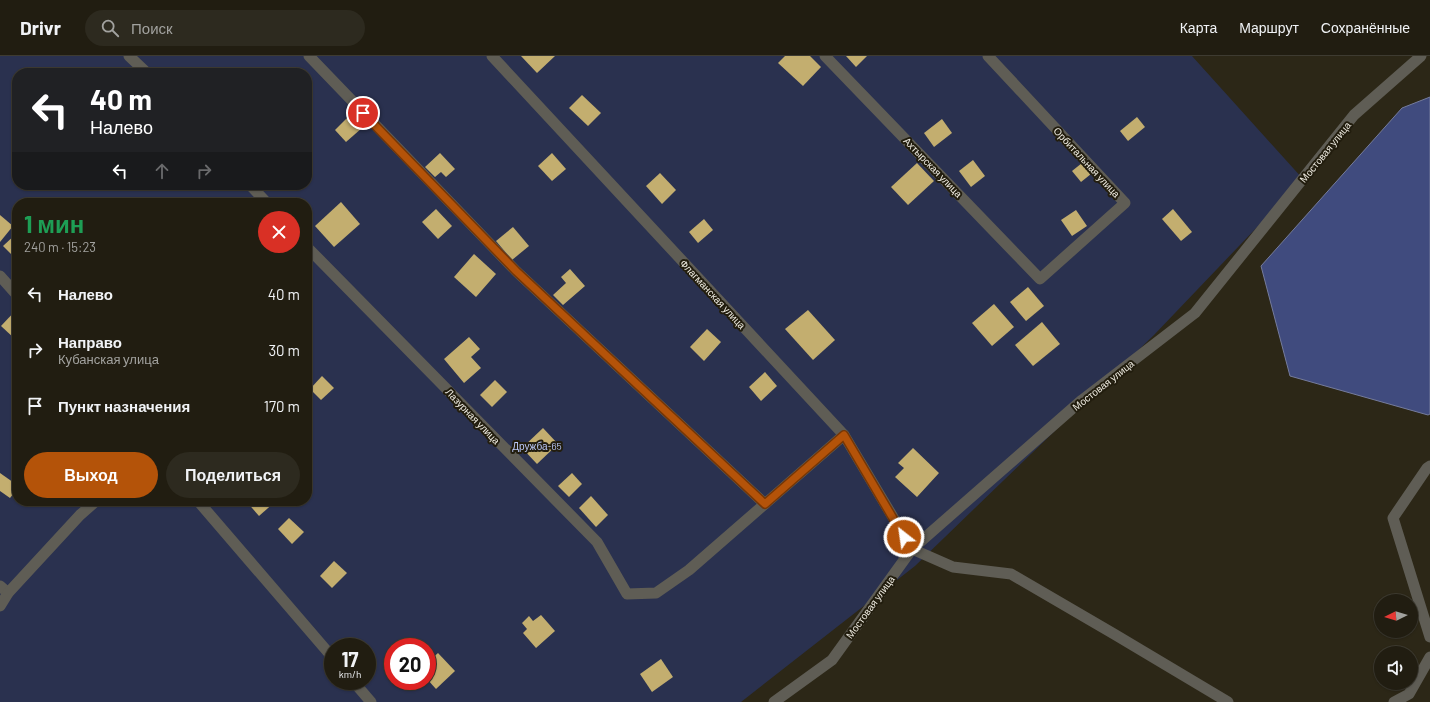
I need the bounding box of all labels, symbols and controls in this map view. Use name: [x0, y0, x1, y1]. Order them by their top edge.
search box: [85, 10, 365, 46]
text: Drivr: [20, 16, 61, 39]
icon: search: [99, 17, 121, 39]
text: Поиск: [131, 19, 173, 37]
text: Карта: [1180, 19, 1217, 36]
text: Маршрут: [1239, 19, 1299, 36]
text: Сохранённые: [1321, 19, 1410, 36]
text: 40 m: [90, 82, 152, 116]
icon: left: [24, 84, 76, 136]
pin: [346, 96, 380, 130]
icon: arrive: [352, 102, 374, 124]
text: Налево: [90, 116, 153, 138]
street label: Мостовая улица: [1297, 119, 1353, 185]
street label: Орбитальная улица: [1051, 124, 1123, 200]
street label: Ахтырская улица: [901, 134, 965, 200]
icon: left: [109, 160, 131, 182]
icon: ahead: [151, 160, 173, 182]
icon: right: [193, 160, 215, 182]
text: 1 мин: [24, 209, 84, 238]
button: close: [258, 211, 300, 253]
text: 240 m · 15:23: [24, 239, 96, 255]
street label: Флагманская улица: [678, 257, 748, 331]
icon: left: [24, 283, 46, 305]
text: Налево: [58, 285, 113, 303]
text: 40 m: [268, 285, 300, 303]
text: Направо: [58, 333, 122, 351]
icon: right: [24, 339, 46, 361]
text: 30 m: [268, 341, 300, 359]
text: Кубанская улица: [58, 351, 159, 367]
street label: Мостовая улица: [1070, 357, 1136, 413]
street label: Лазурная улица: [443, 386, 503, 447]
icon: arrive: [24, 395, 46, 417]
text: Пункт назначения: [58, 397, 190, 415]
text: 170 m: [264, 397, 300, 415]
park label: Дружба-65: [512, 440, 562, 452]
button: Выход: [24, 452, 158, 498]
button: Поделиться: [166, 452, 300, 498]
position arrow: [883, 516, 925, 558]
street label: Мостовая улица: [843, 573, 897, 641]
north arrow: [1374, 594, 1418, 638]
map controls: [1374, 594, 1418, 690]
speed limit sign: 20: [384, 638, 436, 690]
button: sound: [1374, 646, 1418, 690]
text: 17: [341, 647, 358, 671]
text: km/h: [339, 668, 361, 680]

